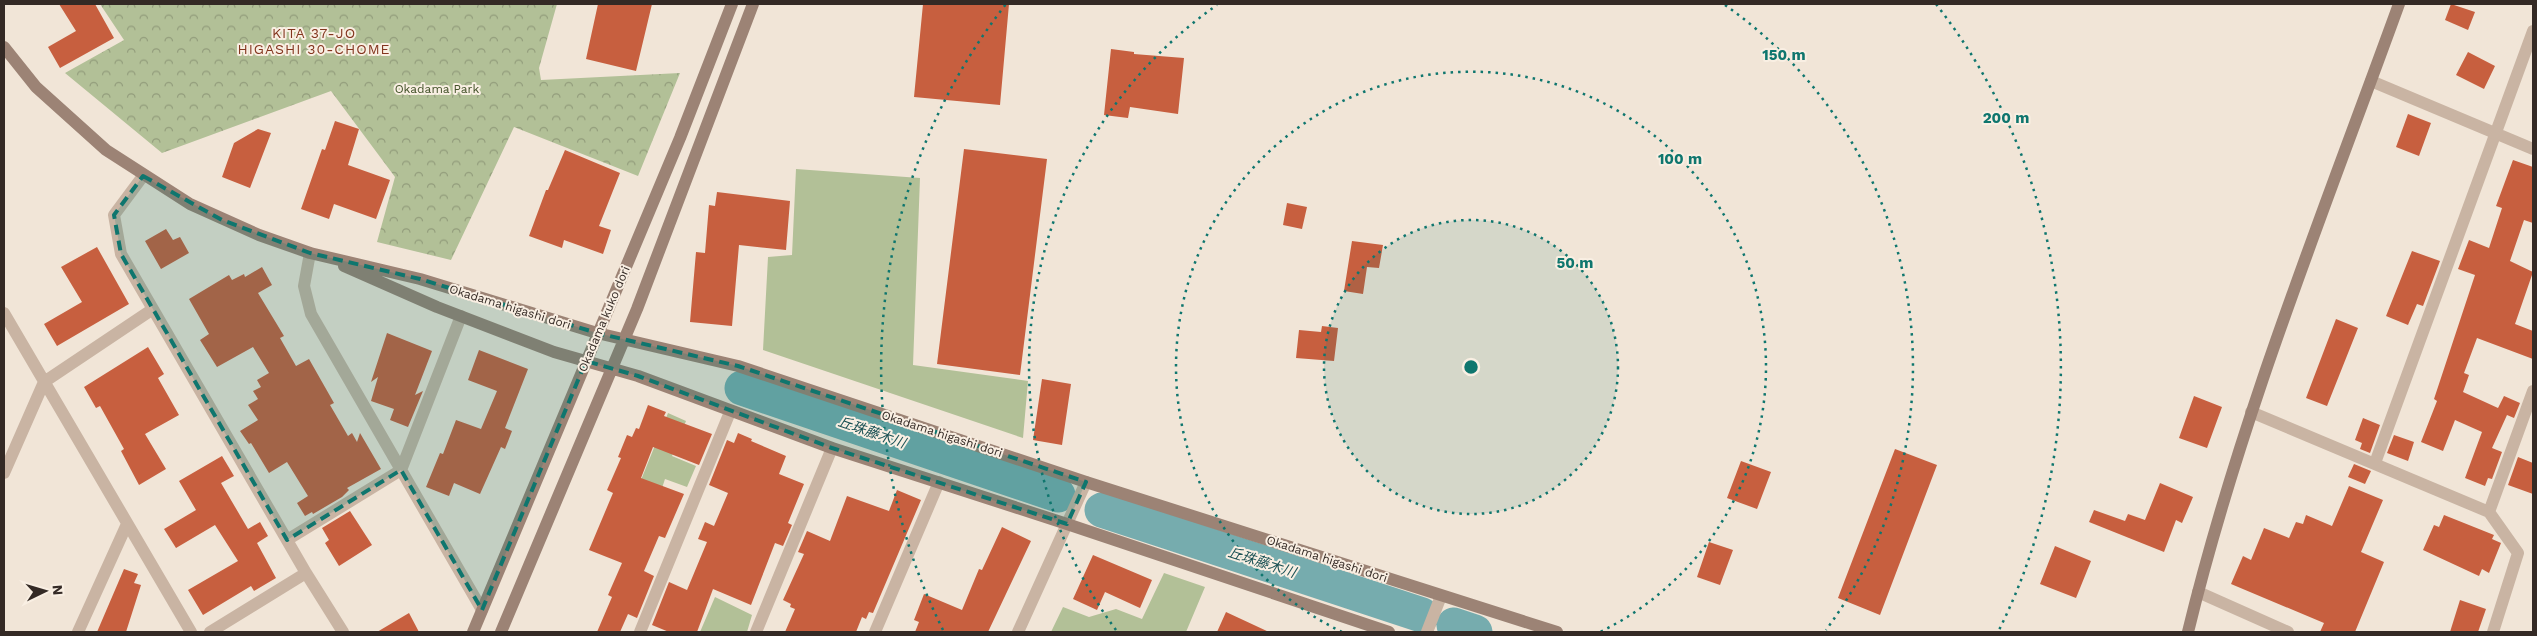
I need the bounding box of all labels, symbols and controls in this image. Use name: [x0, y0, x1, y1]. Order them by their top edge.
district label: KITA 37-JO HIGASHI 30-CHOME: [237, 25, 391, 57]
text: 150 m: [1762, 46, 1806, 64]
park label: Okadama Park: [395, 82, 479, 96]
text: 200 m: [1983, 109, 2029, 127]
text: 100 m: [1658, 150, 1702, 168]
text: 50 m: [1557, 254, 1593, 272]
street label: Okadama kuko dori: [575, 264, 633, 374]
street label: Okadama higashi dori: [448, 282, 572, 332]
centre of rings: [1462, 358, 1480, 376]
street label: Okadama higashi dori: [880, 408, 1004, 460]
water label: 丘珠藤木川: [836, 413, 910, 452]
street label: Okadama higashi dori: [1265, 533, 1389, 585]
water label: 丘珠藤木川: [1226, 544, 1300, 581]
north arrow: [20, 566, 70, 616]
text: N: [50, 584, 66, 596]

